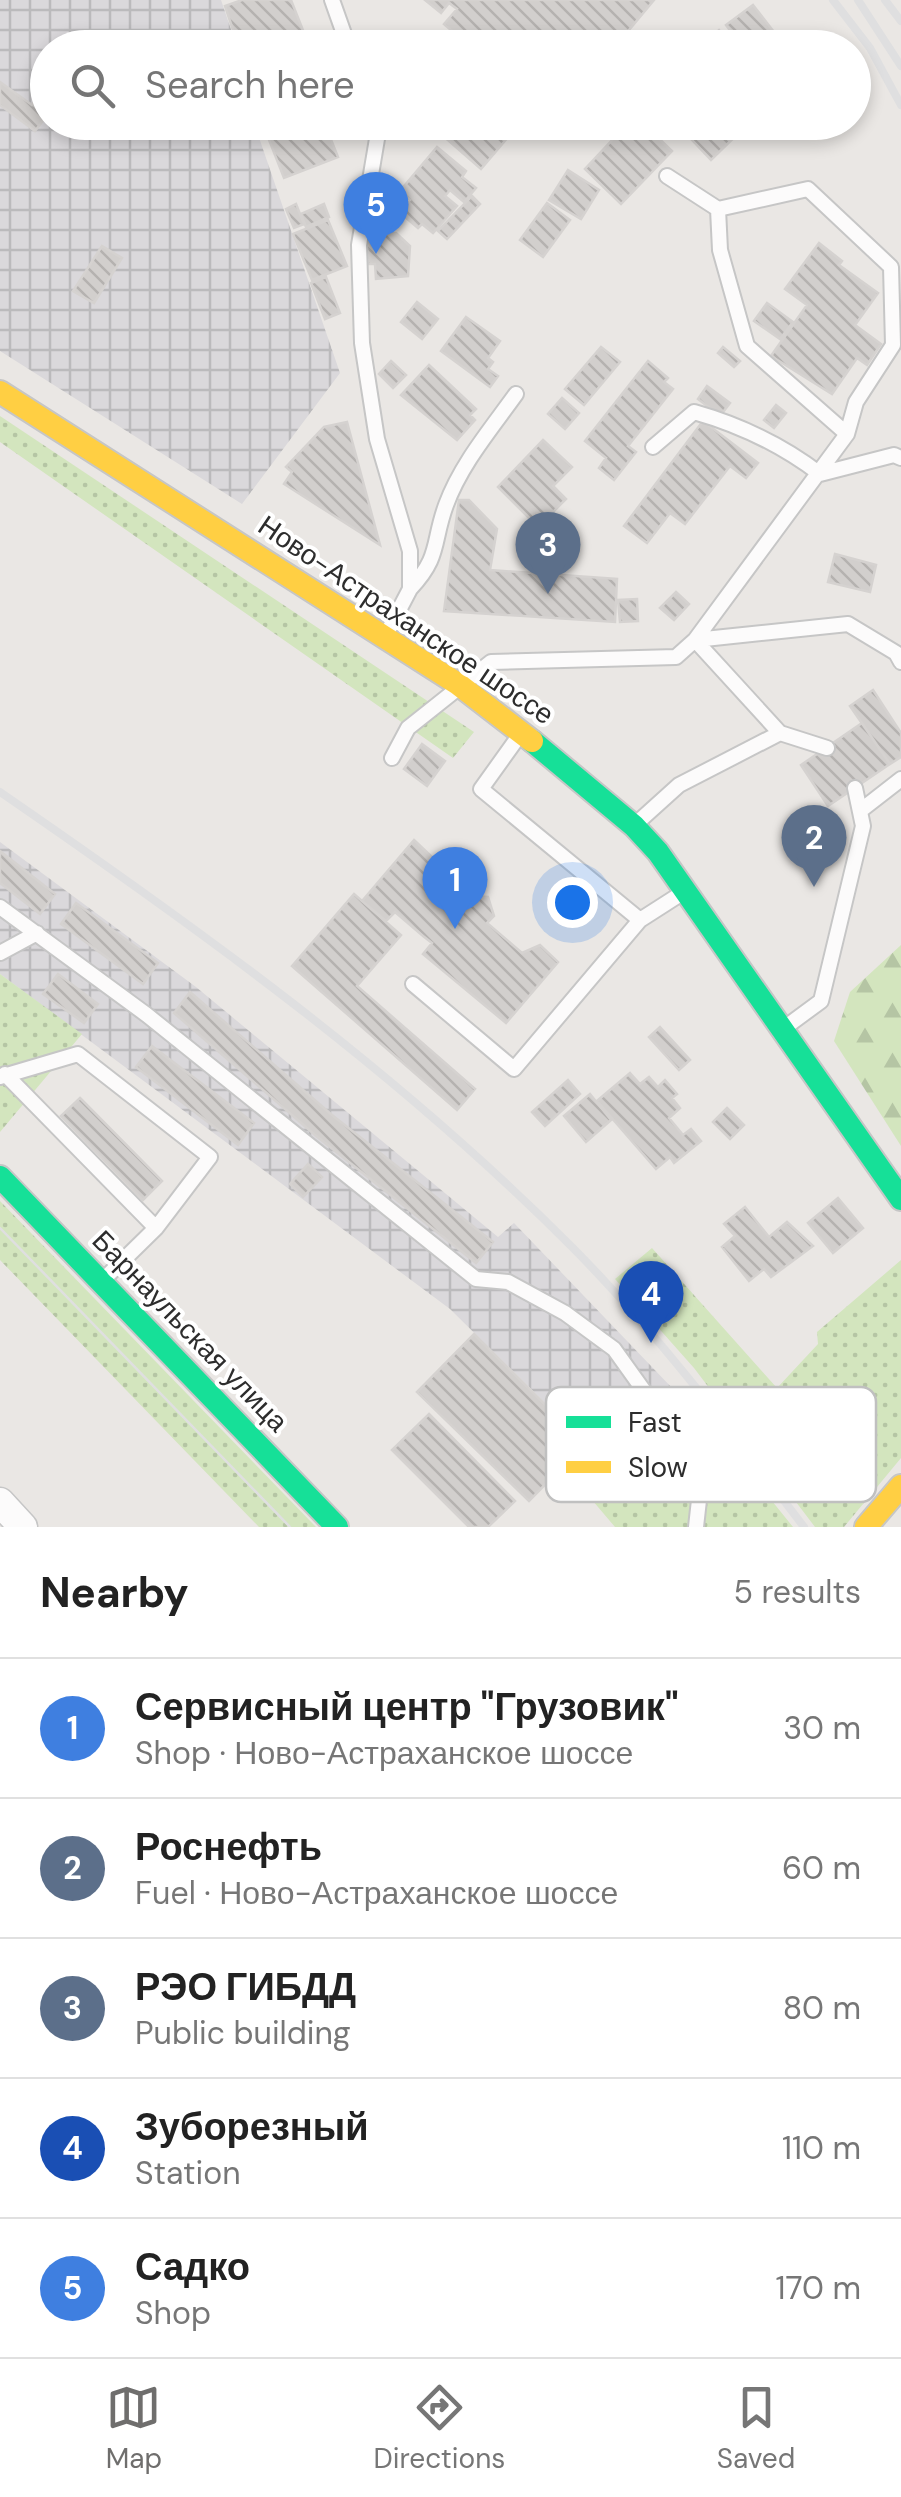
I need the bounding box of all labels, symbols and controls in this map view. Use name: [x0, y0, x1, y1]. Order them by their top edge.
search box: [30, 30, 871, 140]
icon: search: [65, 58, 120, 113]
text: Search here: [145, 60, 355, 110]
pin: 5: [344, 172, 408, 254]
street label: Ново-Астраханское шоссе: [251, 507, 561, 733]
pin: 3: [516, 512, 580, 594]
pin: 2: [782, 804, 846, 887]
pin: 1: [422, 846, 488, 929]
your location: [547, 877, 598, 928]
street label: Барнаульская улица: [84, 1222, 296, 1440]
pin: 4: [618, 1260, 684, 1343]
legend: [546, 1387, 876, 1502]
text: Fast: [628, 1404, 682, 1441]
text: Slow: [628, 1449, 688, 1486]
text: Nearby: [40, 1565, 189, 1620]
text: 5 results: [733, 1571, 861, 1613]
text: Сервисный центр "Грузовик": [135, 1682, 679, 1732]
text: 1: [67, 1707, 78, 1749]
text: 30 m: [783, 1707, 861, 1749]
text: Shop · Ново-Астраханское шоссе: [135, 1732, 633, 1774]
text: Роснефть: [135, 1822, 322, 1872]
text: 2: [63, 1847, 82, 1889]
text: 60 m: [782, 1847, 861, 1889]
text: Fuel · Ново-Астраханское шоссе: [135, 1872, 618, 1914]
text: РЭО ГИБДД: [135, 1962, 356, 2012]
text: 3: [63, 1987, 82, 2029]
text: 80 m: [783, 1987, 861, 2029]
text: Public building: [135, 2012, 351, 2054]
text: Зуборезный: [135, 2102, 369, 2152]
text: 4: [62, 2127, 83, 2169]
text: 110 m: [782, 2127, 861, 2169]
text: Station: [135, 2152, 241, 2194]
text: Садко: [135, 2242, 250, 2292]
text: 5: [63, 2267, 82, 2309]
text: 170 m: [775, 2267, 861, 2309]
text: Shop: [135, 2292, 211, 2334]
tab: Map: [106, 2380, 162, 2477]
tab: Directions: [374, 2380, 505, 2477]
tab: Saved: [717, 2380, 795, 2477]

